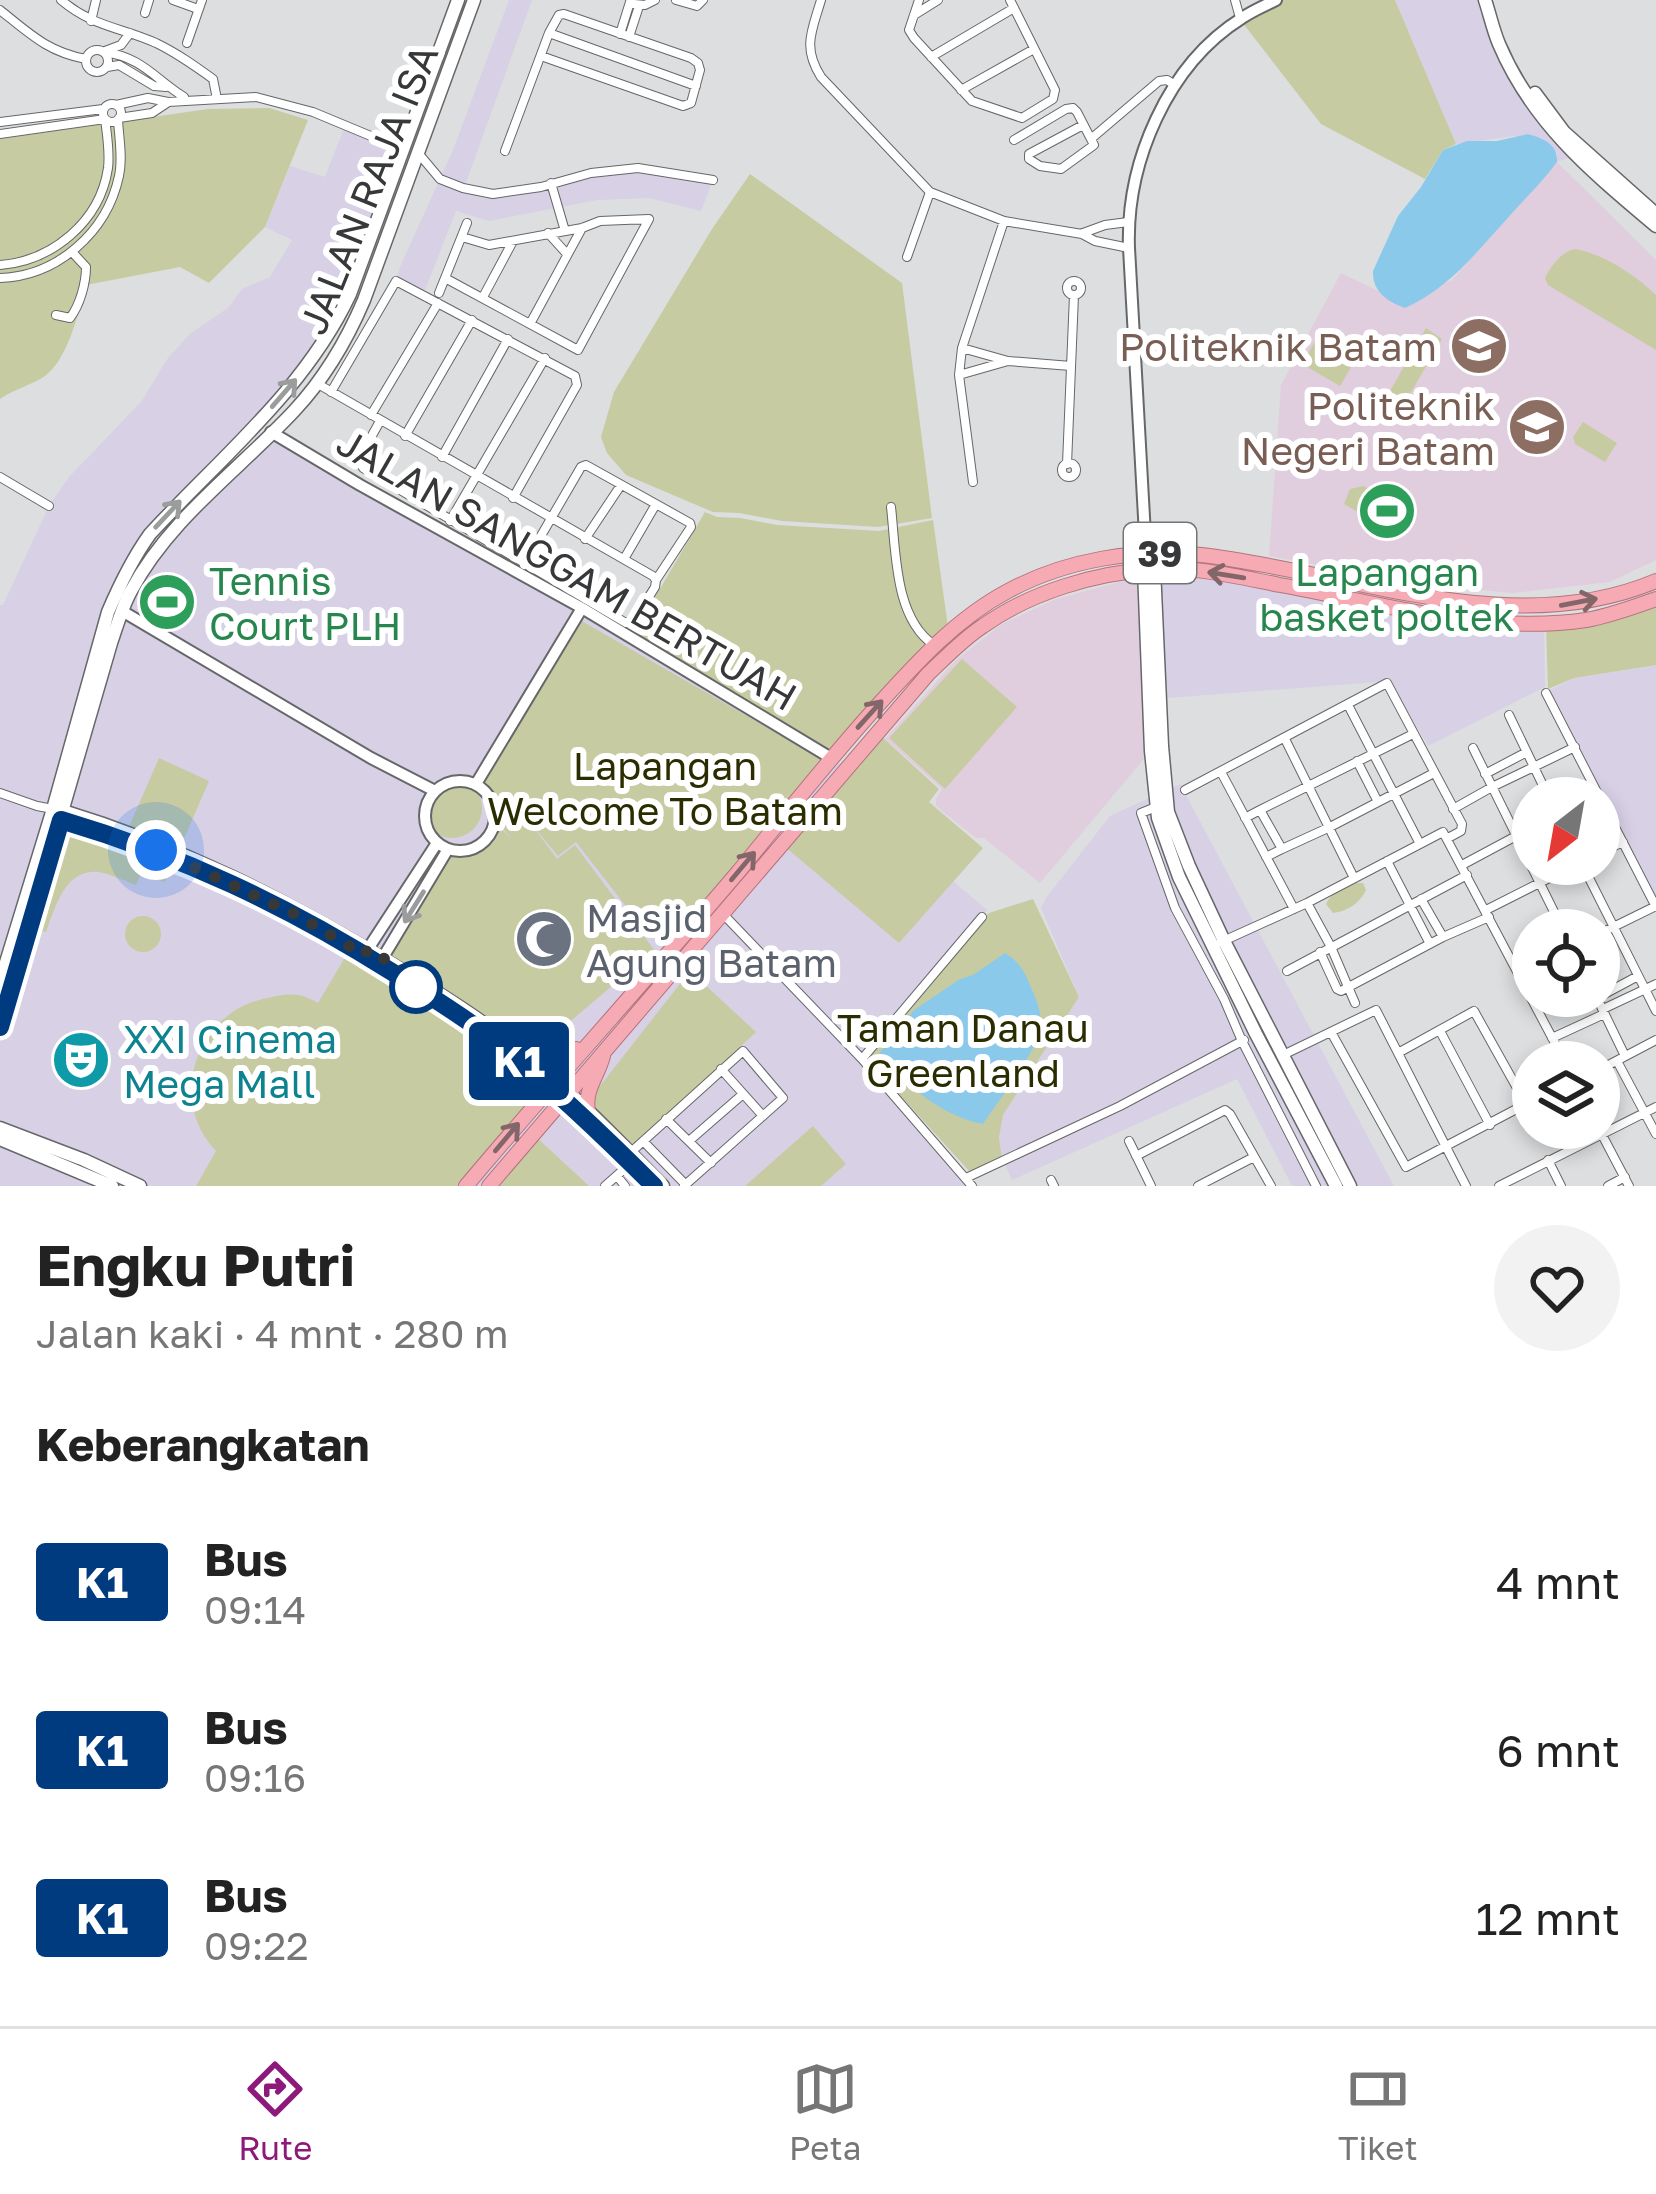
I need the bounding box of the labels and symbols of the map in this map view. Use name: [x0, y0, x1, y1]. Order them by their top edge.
street label: JALAN RAJA ISA: [289, 37, 447, 341]
school or university icon: Politeknik Batam: [1448, 315, 1510, 377]
place label: Politeknik Batam: [1119, 323, 1437, 370]
one-way arrow: [269, 379, 297, 409]
place label: Politeknik Negeri Batam: [1241, 382, 1495, 474]
school or university icon: Politeknik Negeri Batam: [1506, 396, 1568, 458]
street label: JALAN SANGGAM BERTUAH: [329, 418, 805, 720]
sports icon: Lapangan basket poltek: [1356, 480, 1418, 542]
one-way arrow: [154, 500, 182, 530]
road number: 39: [1124, 523, 1196, 583]
place label: Lapangan basket poltek: [1259, 548, 1515, 640]
place label: Tennis Court PLH: [209, 557, 401, 649]
one-way arrow: [1207, 563, 1246, 586]
sports icon: Tennis Court PLH: [136, 571, 198, 633]
one-way arrow: [1558, 590, 1597, 612]
one-way arrow: [856, 700, 883, 730]
park label: Lapangan Welcome To Batam: [487, 742, 843, 834]
north arrow: [1512, 777, 1620, 885]
your location: [126, 820, 186, 880]
one-way arrow: [728, 851, 756, 882]
one-way arrow: [402, 889, 426, 923]
place label: Masjid Agung Batam: [586, 894, 837, 986]
mosque icon: Masjid Agung Batam: [513, 908, 575, 970]
unlabelled marker: [391, 962, 441, 1012]
park label: Taman Danau Greenland: [837, 1004, 1089, 1096]
place label: XXI Cinema Mega Mall: [123, 1015, 337, 1107]
line badge: K1: [465, 1022, 573, 1100]
theatre icon: XXI Cinema Mega Mall: [50, 1029, 112, 1091]
one-way arrow: [493, 1122, 521, 1153]

